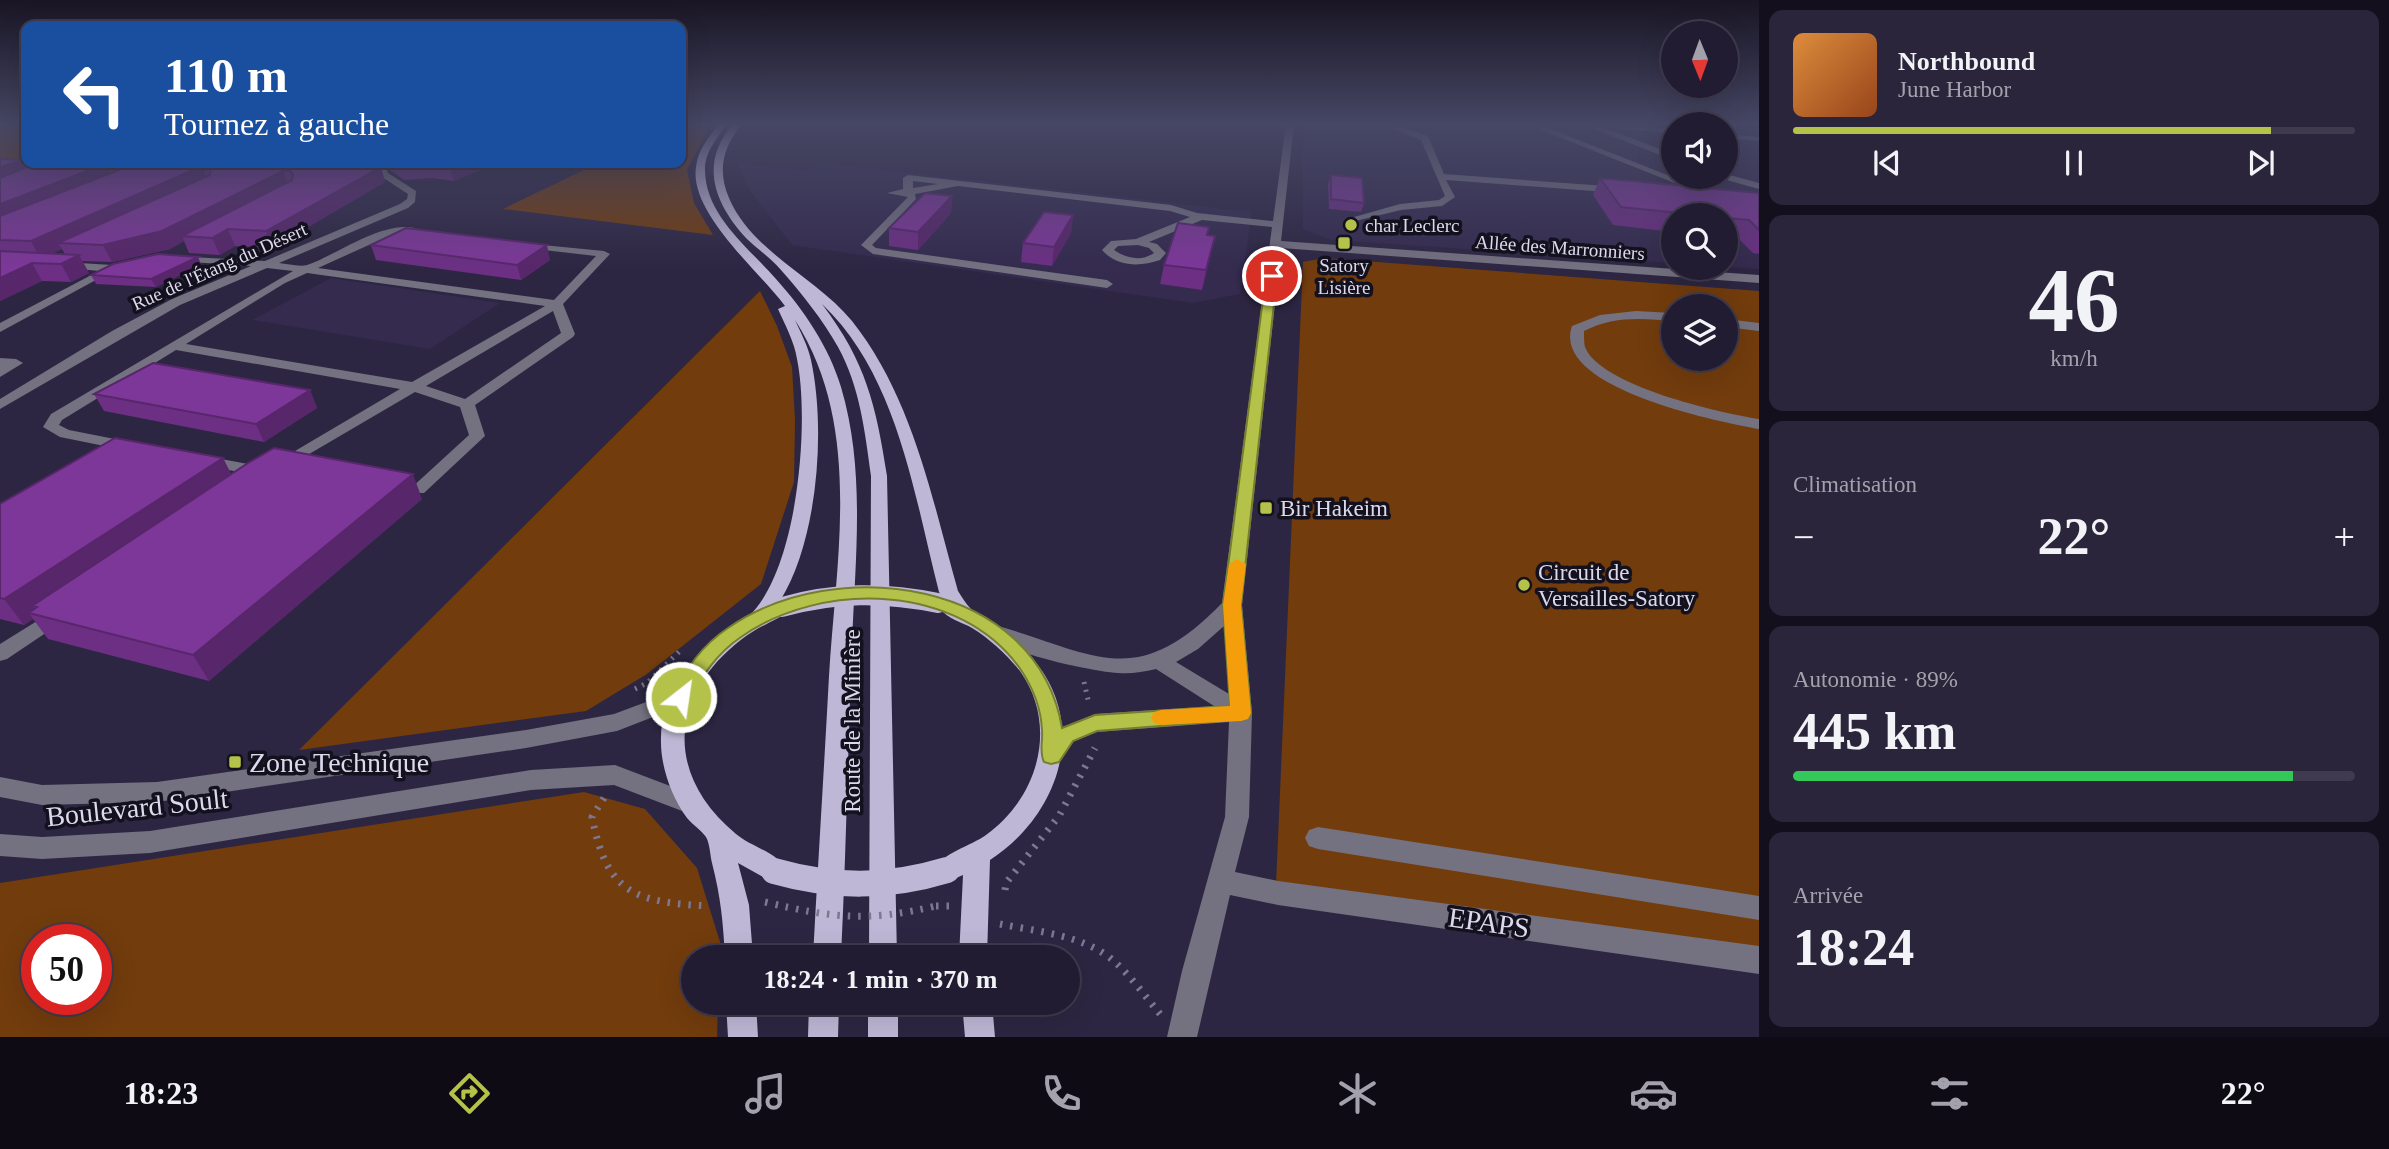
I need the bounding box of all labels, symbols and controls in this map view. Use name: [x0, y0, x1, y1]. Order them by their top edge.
north arrow: [1661, 21, 1738, 98]
map controls: [1661, 21, 1738, 371]
text: Northbound: [1898, 47, 2035, 76]
text: 110 m: [164, 48, 288, 103]
icon: left: [49, 49, 140, 140]
text: June Harbor: [1898, 77, 2011, 102]
text: Tournez à gauche: [164, 106, 389, 142]
button: sound: [1661, 112, 1738, 189]
icon: previous: [1868, 144, 1906, 182]
icon: pause: [2055, 144, 2093, 182]
icon: next: [2242, 144, 2280, 182]
button: search: [1661, 203, 1738, 280]
place label: char Leclerc: [1365, 215, 1459, 236]
marker: char Leclerc: [1343, 217, 1359, 233]
street label: Rue de l'Étang du Désert: [129, 218, 311, 315]
street label: Allée des Marronniers: [1474, 231, 1645, 264]
marker: Satory Lisière: [1336, 235, 1352, 251]
pin: [1242, 246, 1302, 306]
text: 46: [2029, 250, 2120, 351]
place label: Satory Lisière: [1318, 255, 1370, 298]
icon: arrive: [1253, 257, 1291, 295]
button: layers: [1661, 294, 1738, 371]
text: km/h: [2050, 346, 2098, 371]
text: Climatisation: [1793, 472, 1917, 497]
place label: Bir Hakeim: [1280, 496, 1388, 521]
marker: Bir Hakeim: [1258, 500, 1274, 516]
text: 22°: [2038, 508, 2110, 565]
text: −: [1793, 516, 1814, 558]
text: +: [2334, 516, 2355, 558]
place label: Circuit de Versailles-Satory: [1538, 560, 1696, 611]
marker: Circuit de Versailles-Satory: [1516, 577, 1532, 593]
street label: Route de la Minière: [840, 629, 865, 813]
position arrow: [644, 660, 718, 734]
text: Autonomie · 89%: [1793, 667, 1958, 692]
text: 445 km: [1793, 703, 1956, 760]
place label: Zone Technique: [249, 747, 429, 778]
marker: Zone Technique: [227, 754, 243, 770]
street label: Boulevard Soult: [45, 783, 230, 832]
text: Arrivée: [1793, 883, 1863, 908]
street label: EPAPS: [1446, 901, 1531, 944]
text: 18:24: [1793, 919, 1914, 976]
speed limit sign: 50: [21, 924, 112, 1015]
text: 18:24 · 1 min · 370 m: [764, 965, 998, 994]
icon: directions: [445, 1069, 494, 1118]
icon: music: [741, 1069, 790, 1118]
icon: phone: [1037, 1069, 1086, 1118]
icon: climate: [1333, 1069, 1382, 1118]
icon: car: [1629, 1069, 1678, 1118]
icon: filters: [1925, 1069, 1974, 1118]
text: 18:23: [123, 1075, 198, 1111]
text: 22°: [2221, 1075, 2265, 1111]

